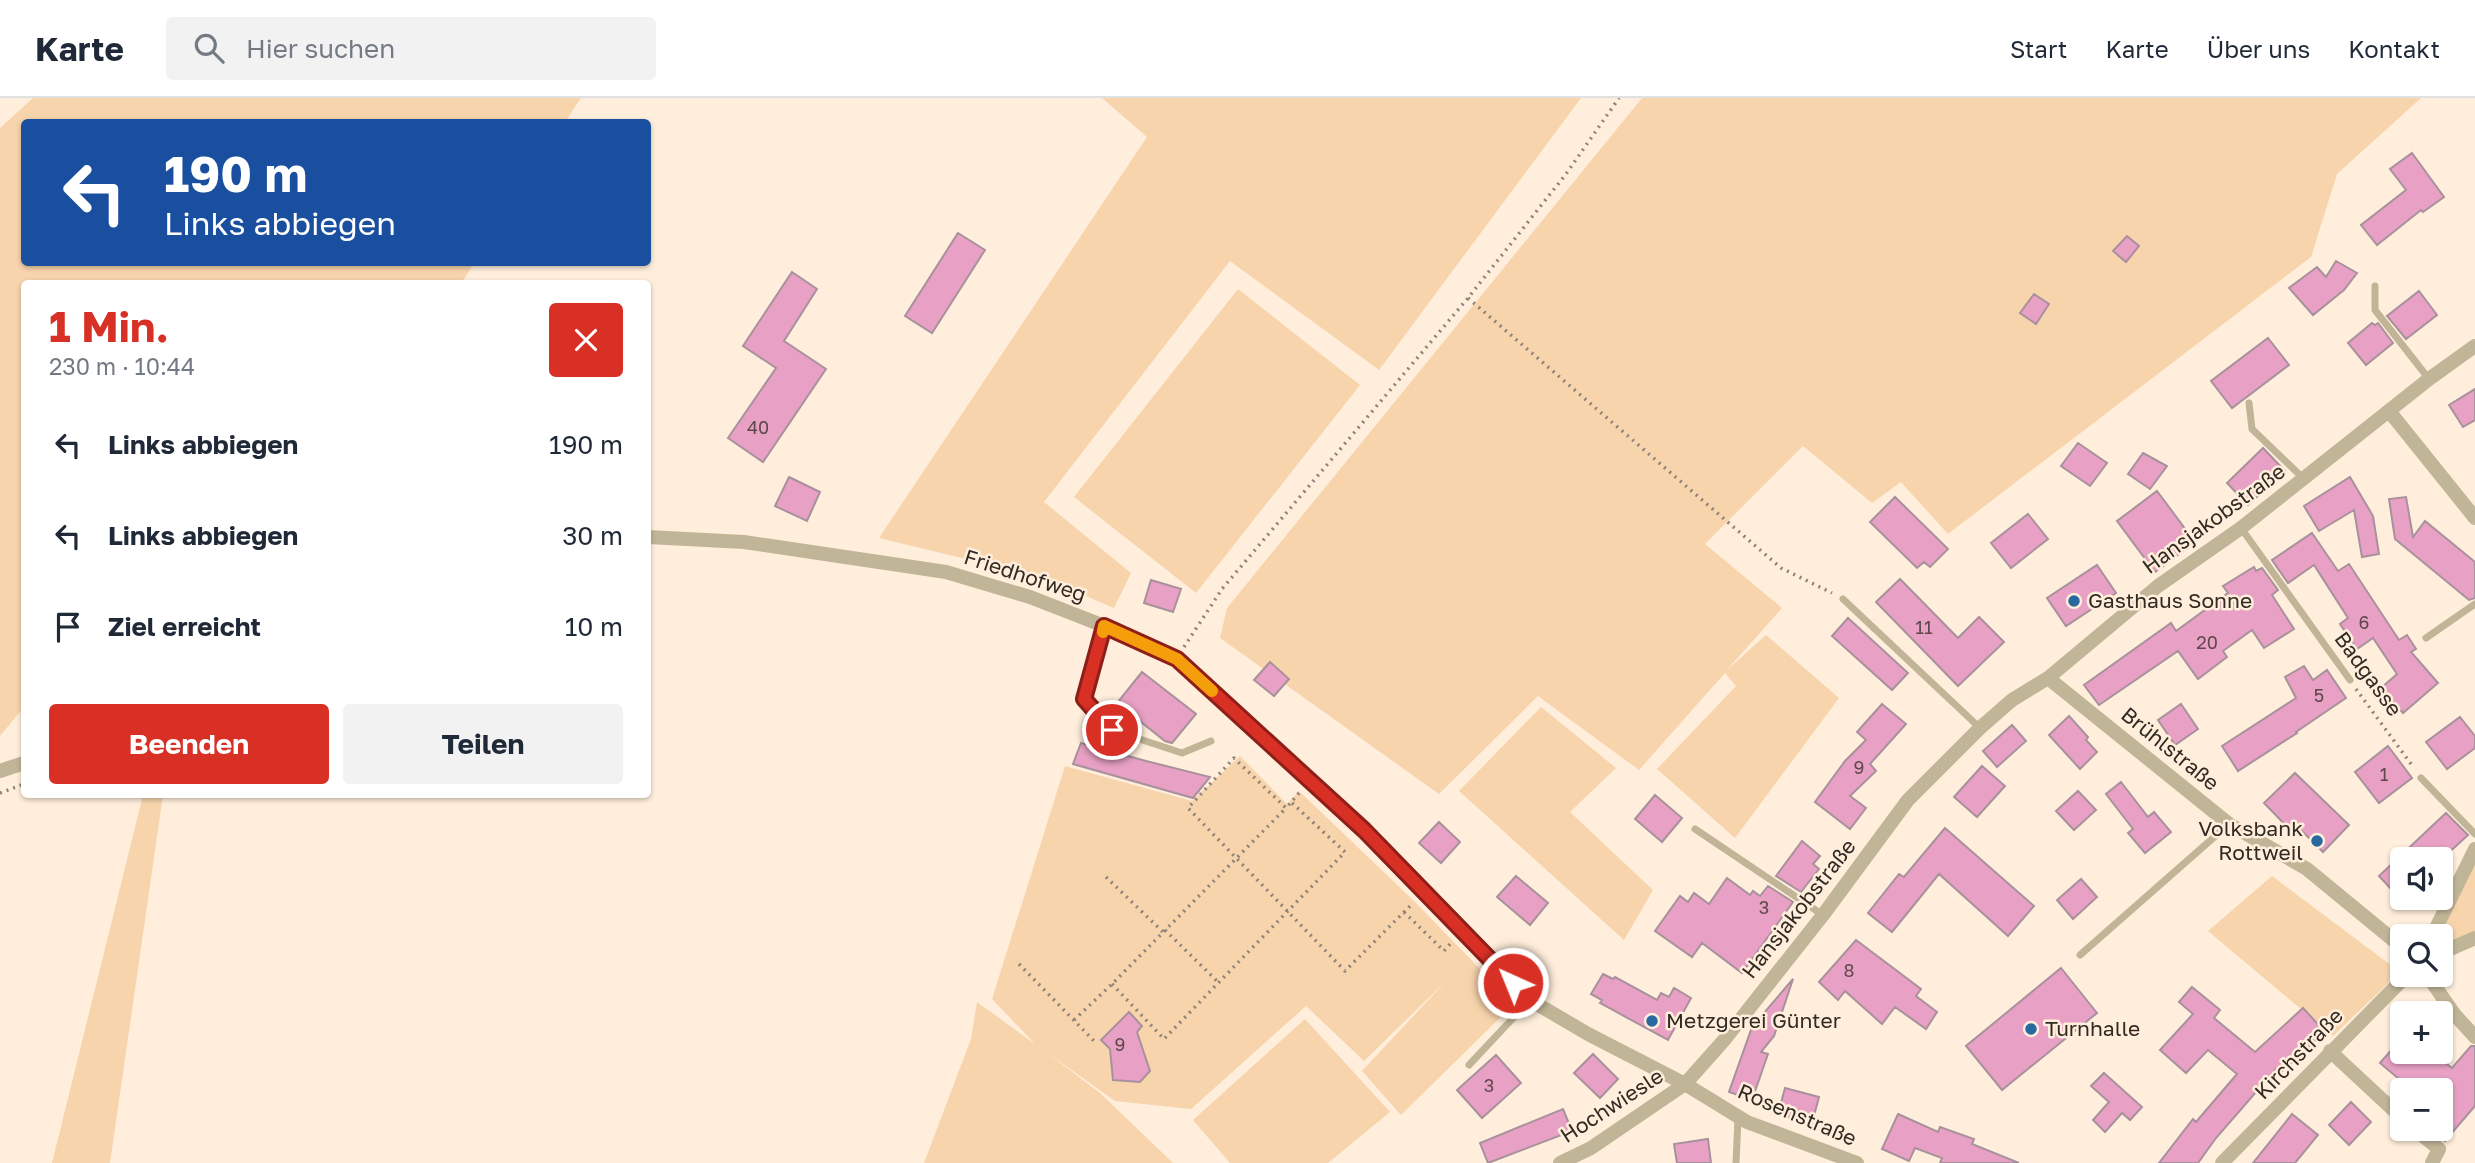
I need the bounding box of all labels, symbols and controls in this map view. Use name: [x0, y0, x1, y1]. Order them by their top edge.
search box: [166, 17, 656, 80]
text: Karte: [35, 29, 124, 68]
icon: search: [190, 29, 228, 67]
text: Hier suchen: [246, 33, 395, 64]
text: Start: [2010, 34, 2067, 63]
text: Karte: [2105, 34, 2169, 63]
text: Über uns: [2207, 34, 2310, 63]
text: Kontakt: [2348, 34, 2440, 63]
text: 190 m: [164, 144, 307, 203]
icon: left: [49, 147, 140, 238]
text: Links abbiegen: [164, 204, 396, 242]
text: 1 Min.: [49, 301, 169, 351]
button: close: [549, 303, 623, 377]
text: 230 m · 10:44: [49, 352, 195, 380]
house number: 40: [747, 416, 769, 438]
icon: left: [49, 426, 87, 464]
text: Links abbiegen: [108, 429, 298, 460]
text: 190 m: [549, 429, 623, 460]
street label: Hansjakobstraße: [2137, 458, 2290, 579]
icon: left: [49, 517, 87, 555]
text: Links abbiegen: [108, 520, 298, 551]
text: 30 m: [562, 520, 623, 551]
street label: Friedhofweg: [961, 543, 1090, 607]
place label: Gasthaus Sonne: [2088, 587, 2252, 613]
marker: Gasthaus Sonne: [2066, 593, 2082, 609]
icon: arrive: [49, 608, 87, 646]
text: Ziel erreicht: [108, 611, 261, 642]
text: 10 m: [565, 611, 623, 642]
house number: 6: [2359, 611, 2369, 633]
house number: 11: [1915, 616, 1933, 638]
street label: Badgasse: [2329, 626, 2408, 721]
house number: 20: [2196, 631, 2218, 653]
house number: 5: [2314, 684, 2324, 706]
pin: [1082, 700, 1142, 760]
street label: Brühlstraße: [2116, 701, 2225, 796]
button: Beenden: [49, 704, 329, 784]
button: Teilen: [343, 704, 623, 784]
icon: arrive: [1093, 711, 1131, 749]
house number: 9: [1854, 756, 1864, 778]
house number: 1: [2380, 763, 2389, 785]
place label: Volksbank Rottweil: [2198, 815, 2303, 865]
street label: Hansjakobstraße: [1736, 833, 1861, 983]
marker: Volksbank Rottweil: [2309, 833, 2325, 849]
map controls: [2390, 847, 2453, 1141]
button: sound: [2390, 847, 2453, 910]
house number: 3: [1759, 896, 1769, 918]
button: search: [2390, 924, 2453, 987]
position arrow: [1476, 946, 1550, 1020]
house number: 8: [1844, 959, 1854, 981]
button: +: [2390, 1001, 2453, 1064]
street label: Kirchstraße: [2249, 1002, 2348, 1104]
place label: Metzgerei Günter: [1666, 1007, 1841, 1033]
marker: Metzgerei Günter: [1644, 1013, 1660, 1029]
place label: Turnhalle: [2045, 1015, 2140, 1041]
marker: Turnhalle: [2023, 1021, 2039, 1037]
house number: 9: [1115, 1033, 1125, 1055]
street label: Hochwiesle: [1555, 1062, 1668, 1148]
house number: 3: [1484, 1074, 1494, 1096]
street label: Rosenstraße: [1734, 1077, 1861, 1151]
button: −: [2390, 1078, 2453, 1141]

